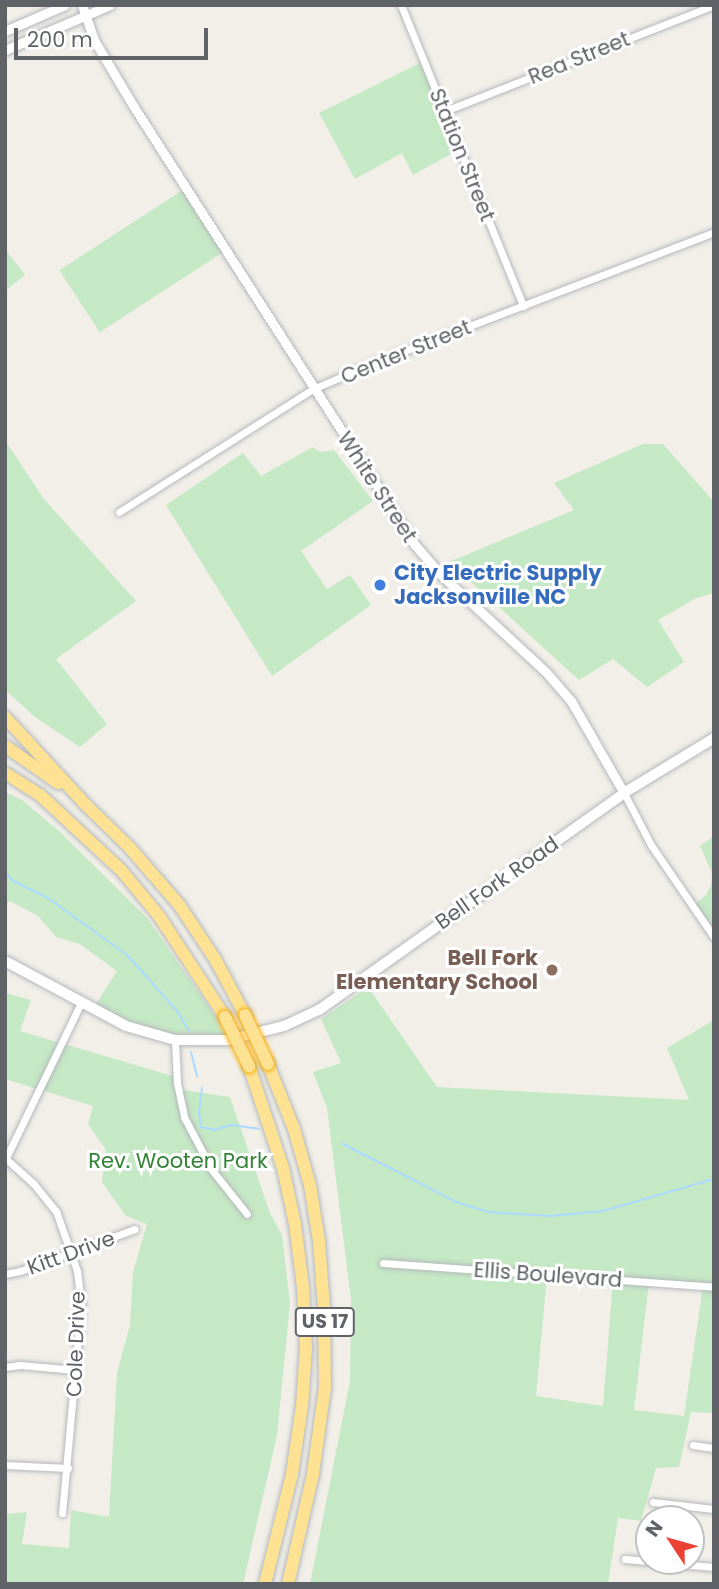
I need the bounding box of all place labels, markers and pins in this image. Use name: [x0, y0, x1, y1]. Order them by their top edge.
place label: City Electric Supply Jacksonville NC: [394, 560, 602, 610]
marker: City Electric Supply Jacksonville NC: [372, 577, 388, 593]
place label: Bell Fork Elementary School: [336, 945, 538, 995]
marker: Bell Fork Elementary School: [544, 962, 560, 978]

